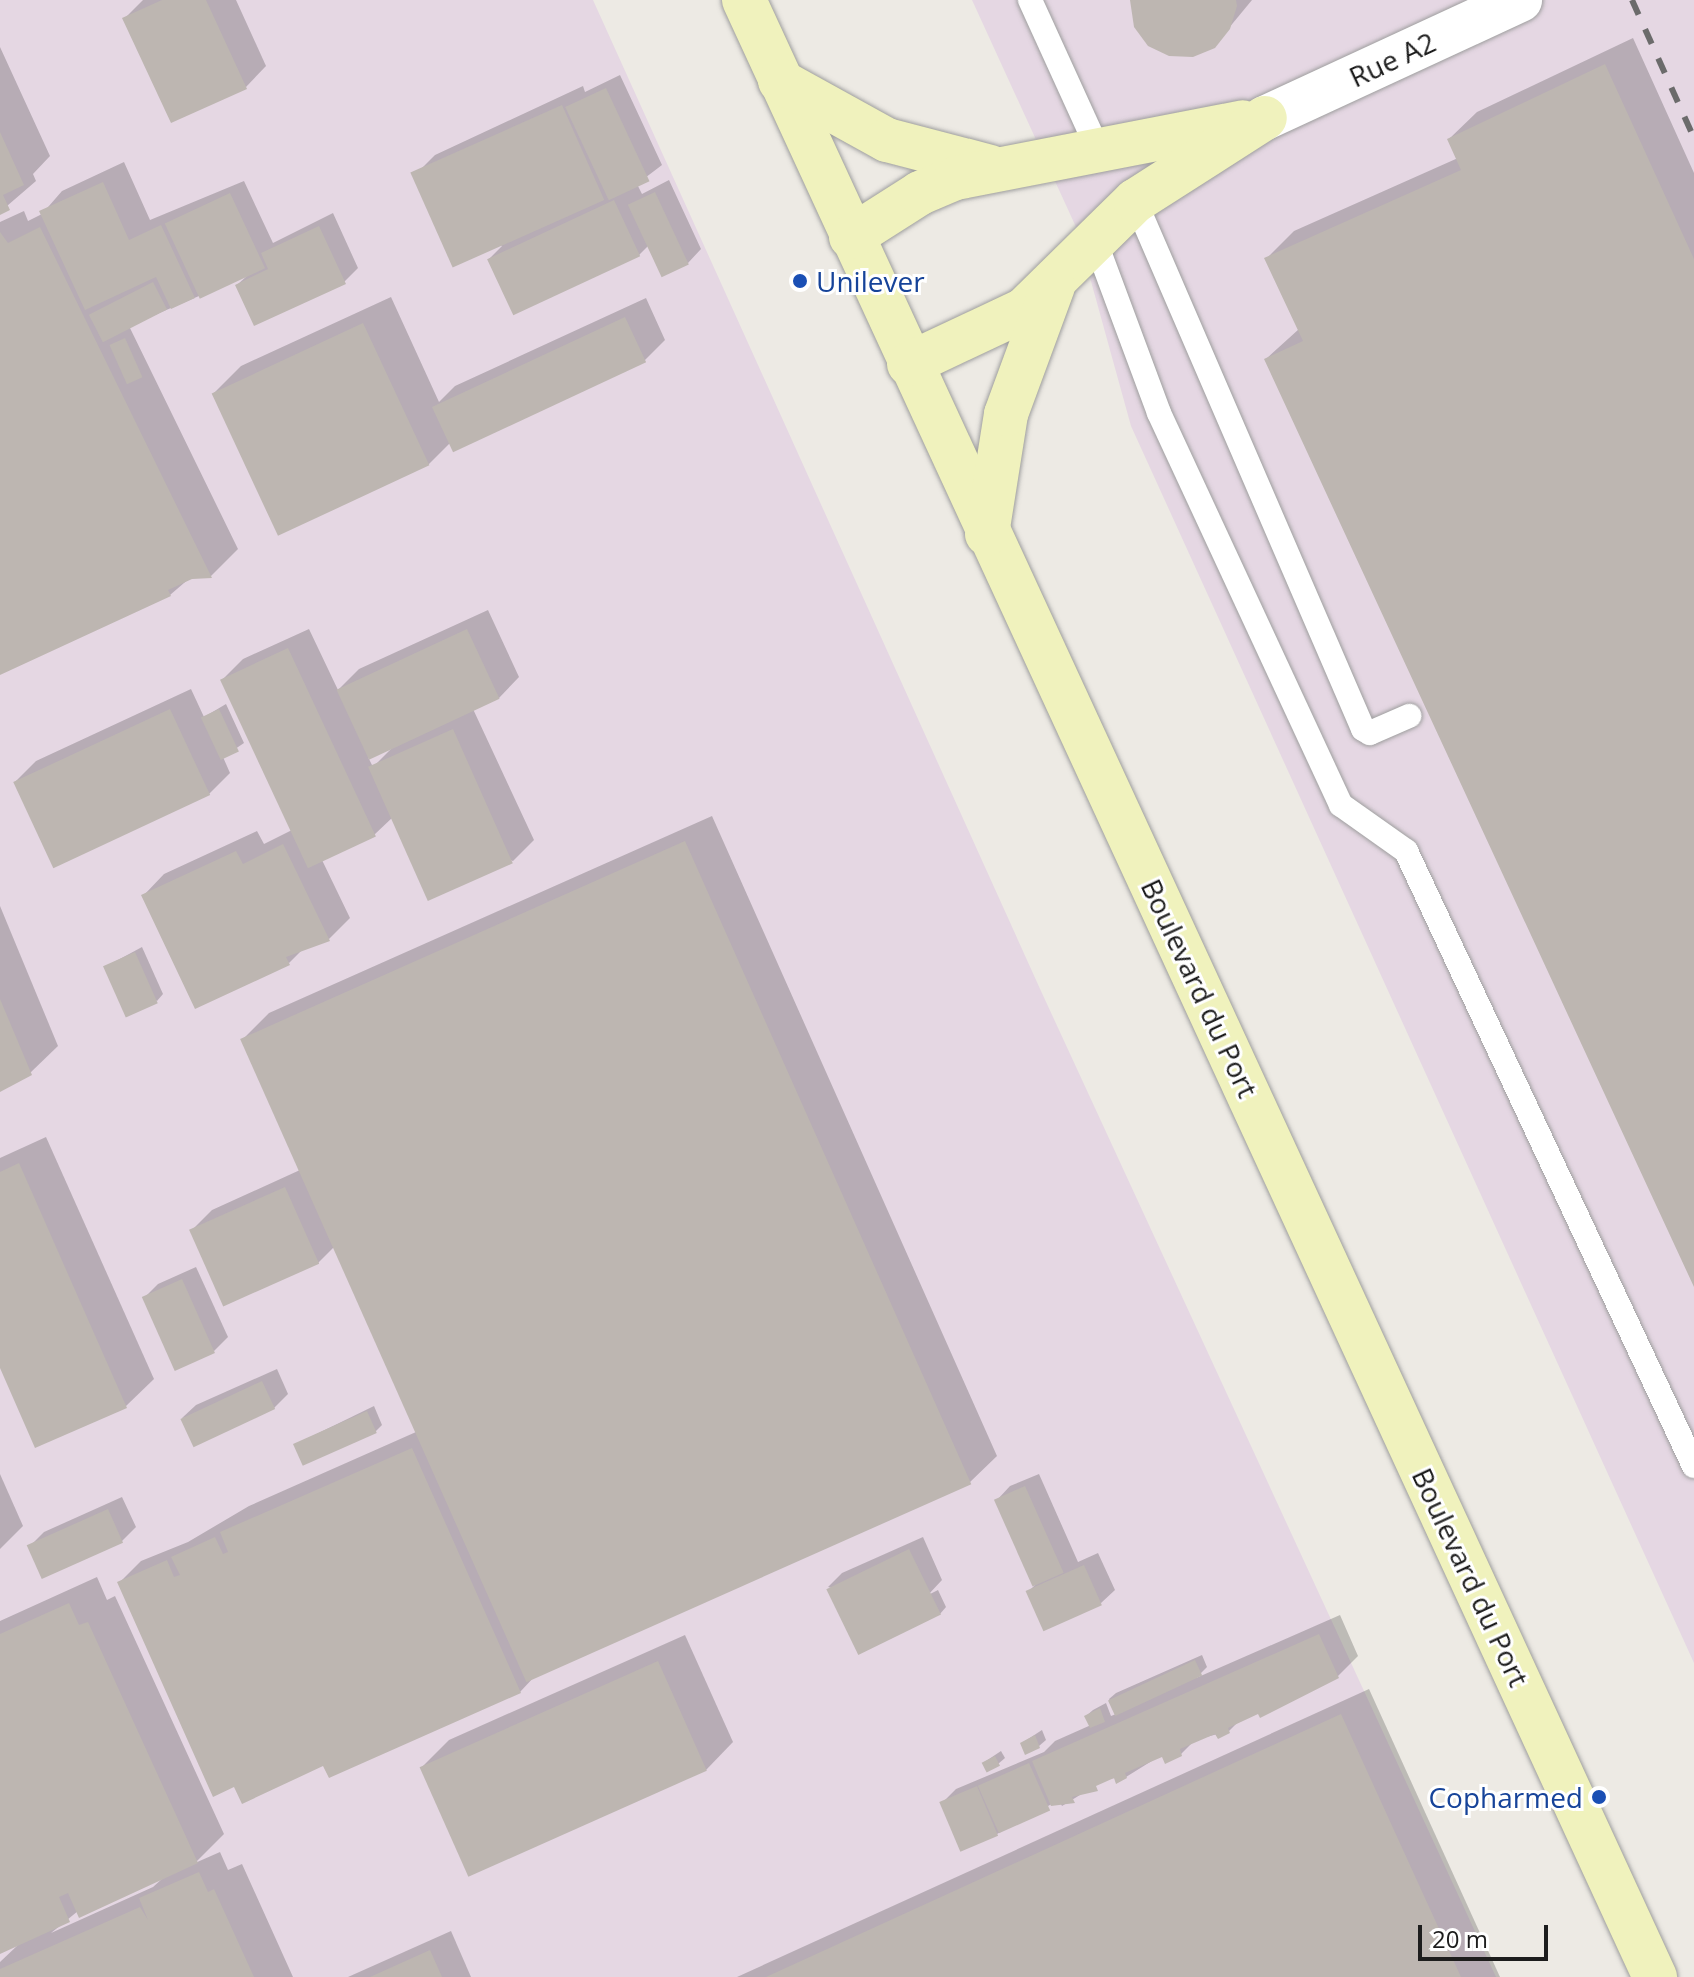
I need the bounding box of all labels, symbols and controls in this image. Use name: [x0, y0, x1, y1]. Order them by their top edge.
street label: Rue A2: [1344, 25, 1440, 93]
place label: Unilever: [816, 264, 925, 298]
marker: Unilever: [791, 272, 809, 290]
street label: Boulevard du Port: [1135, 874, 1265, 1102]
street label: Boulevard du Port: [1406, 1463, 1536, 1691]
place label: Copharmed: [1428, 1780, 1583, 1814]
marker: Copharmed: [1590, 1788, 1608, 1806]
scale bar: [1422, 1909, 1552, 1959]
text: 20 m: [1432, 1922, 1488, 1955]

